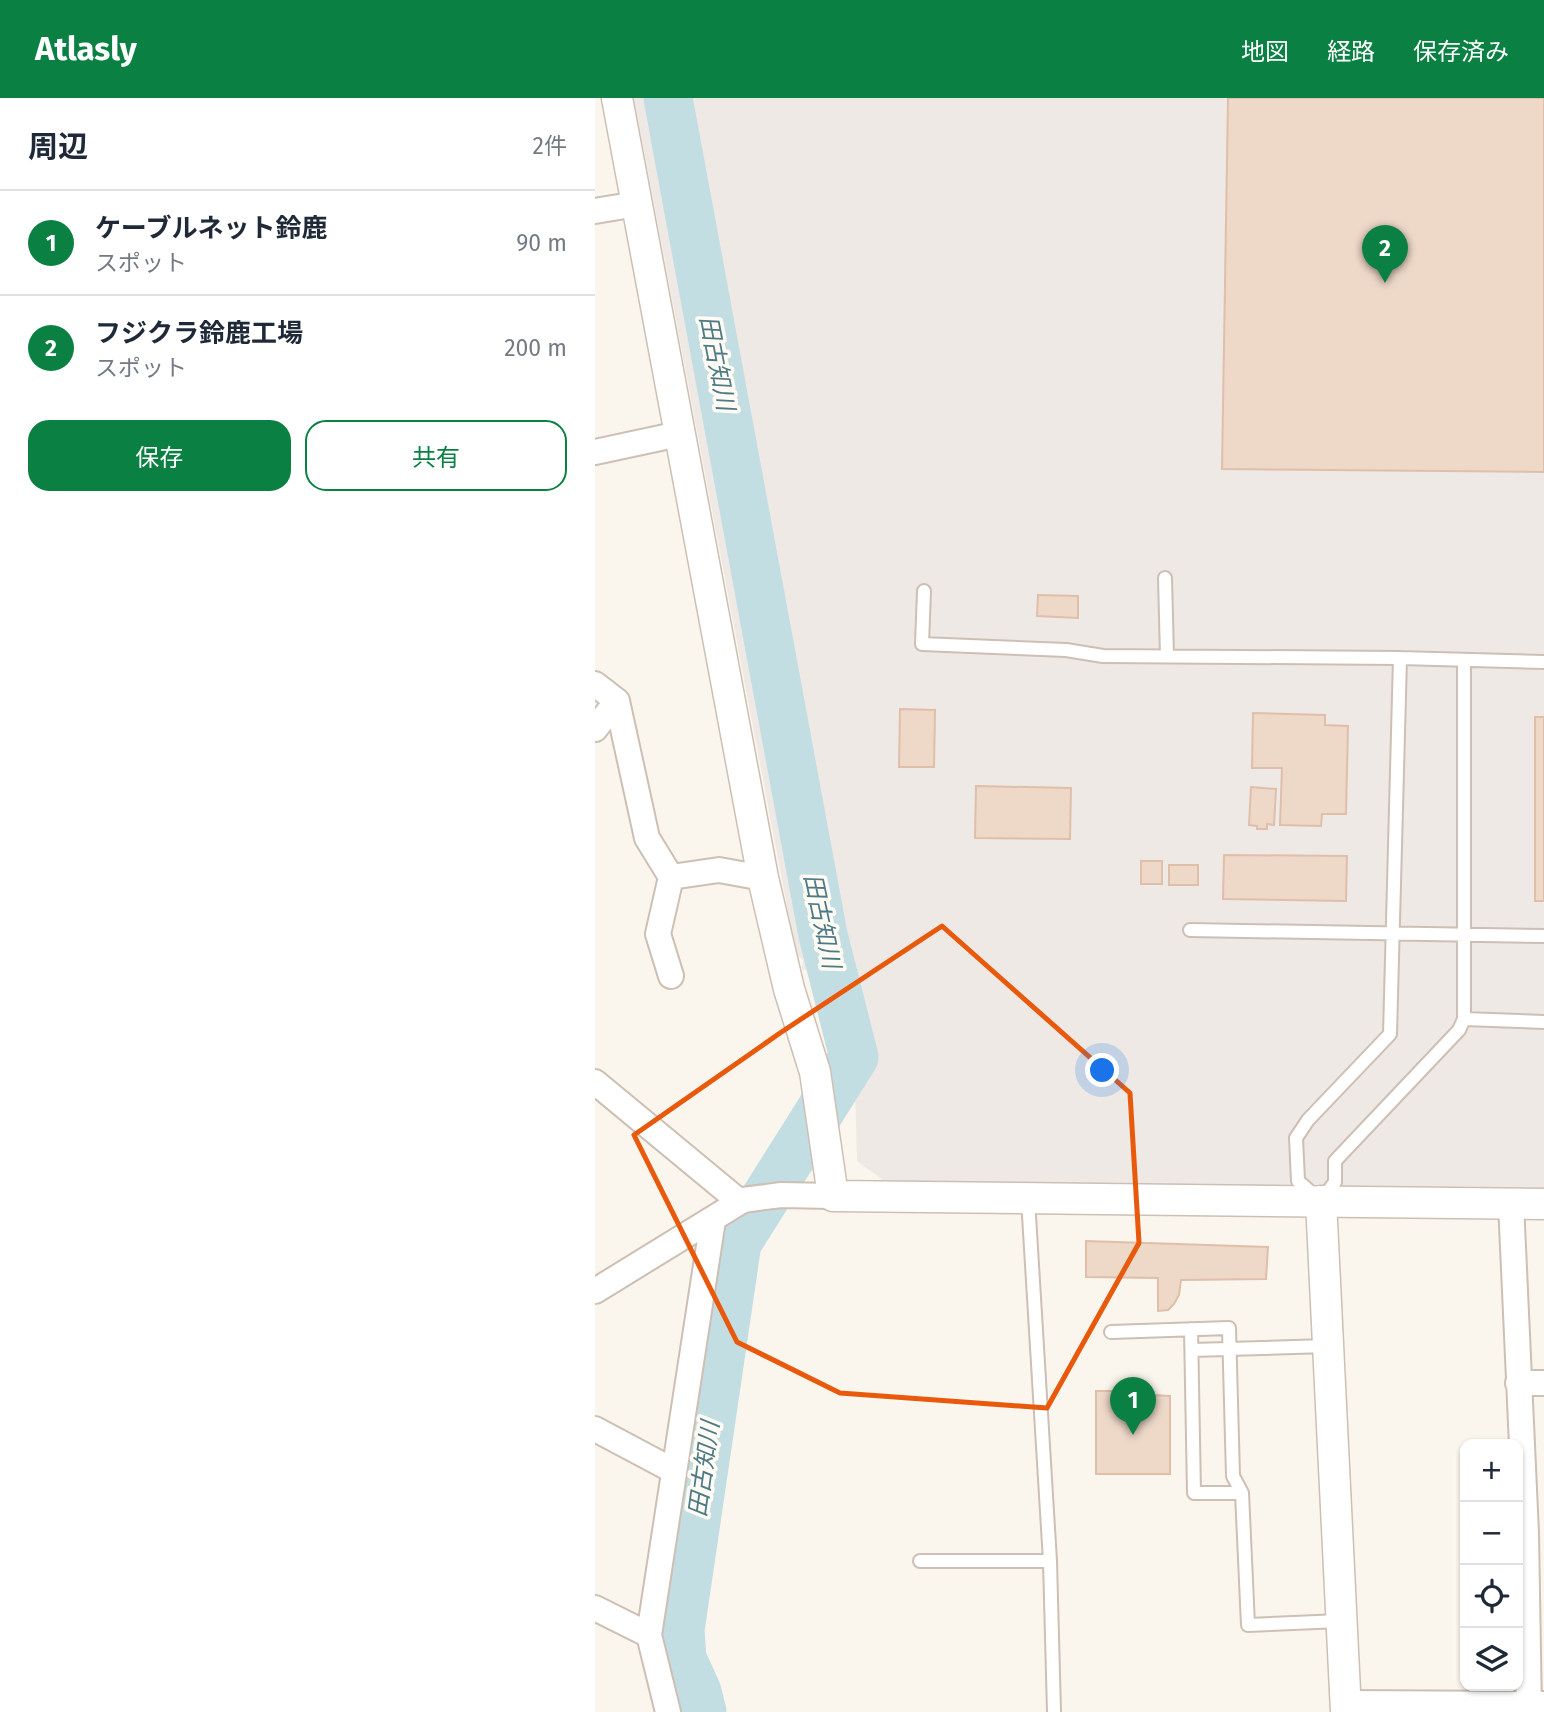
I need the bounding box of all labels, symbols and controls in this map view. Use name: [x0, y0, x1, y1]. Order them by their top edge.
text: Atlasly: [35, 29, 137, 69]
text: 地図: [1241, 38, 1289, 66]
text: 経路: [1327, 38, 1375, 66]
text: 保存済み: [1413, 38, 1509, 66]
text: 周辺: [28, 129, 88, 165]
text: 2件: [533, 132, 567, 160]
text: ケーブルネット鈴鹿: [95, 213, 327, 244]
pin: 2: [1362, 225, 1408, 283]
text: 1: [46, 229, 56, 257]
text: 90 m: [516, 229, 567, 257]
text: スポット: [95, 249, 187, 277]
water label: 田古知川: [694, 313, 740, 416]
text: フジクラ鈴鹿工場: [95, 318, 303, 349]
text: 2: [45, 334, 57, 362]
text: 200 m: [504, 334, 567, 362]
text: スポット: [95, 354, 187, 382]
button: 保存: [28, 420, 291, 491]
button: 共有: [305, 420, 567, 491]
water label: 田古知川: [798, 871, 846, 974]
your location: [1085, 1053, 1119, 1087]
pin: 1: [1110, 1377, 1156, 1435]
water label: 田古知川: [683, 1417, 725, 1518]
map controls: [1460, 1439, 1523, 1691]
button: +: [1460, 1439, 1523, 1502]
button: −: [1460, 1502, 1523, 1565]
button: locate: [1460, 1565, 1523, 1628]
button: layers: [1460, 1628, 1523, 1691]

